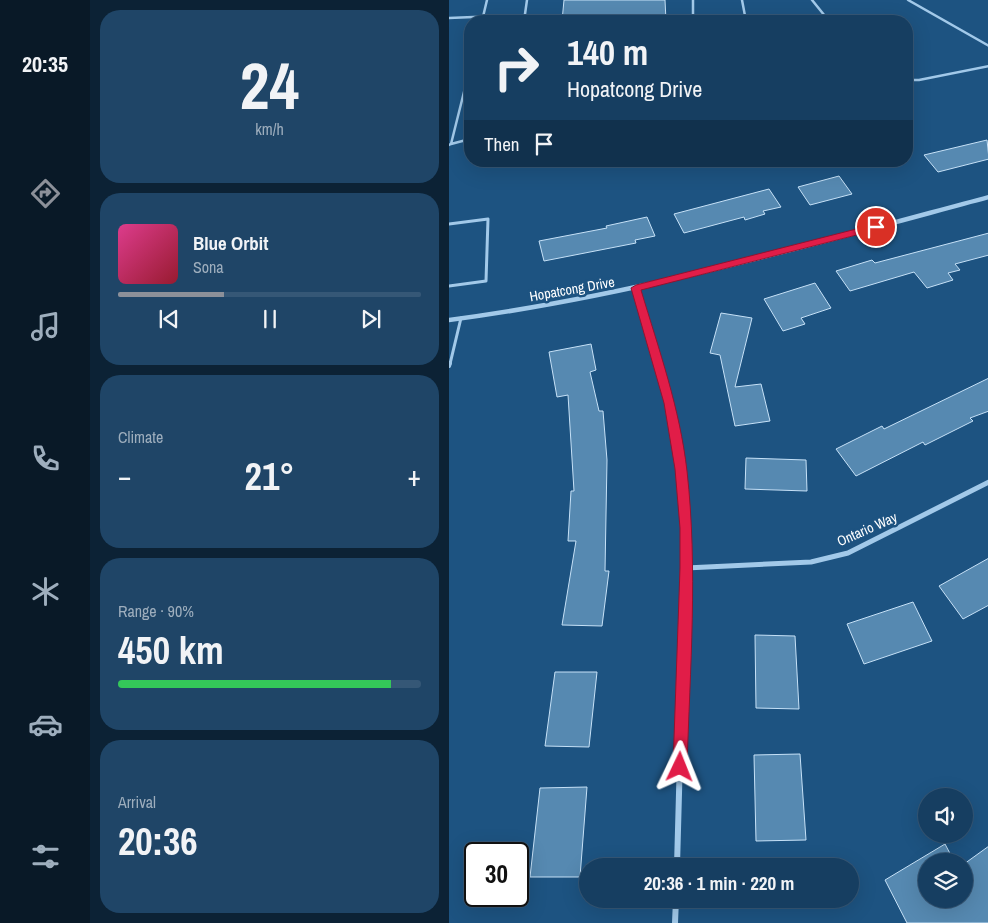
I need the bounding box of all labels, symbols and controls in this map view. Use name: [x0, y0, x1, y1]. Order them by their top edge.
text: 140 m: [567, 29, 648, 76]
icon: right: [484, 35, 549, 100]
text: 24: [240, 42, 299, 129]
text: 20:35: [22, 49, 68, 79]
text: Hopatcong Drive: [567, 74, 702, 104]
text: km/h: [255, 118, 284, 140]
icon: arrive: [530, 130, 558, 158]
text: Then: [484, 131, 520, 157]
icon: directions: [28, 176, 63, 211]
pin: [855, 206, 897, 248]
icon: arrive: [862, 213, 890, 241]
text: Blue Orbit: [193, 230, 268, 256]
text: Sona: [193, 256, 224, 278]
street label: Hopatcong Drive: [528, 273, 616, 305]
icon: previous: [155, 305, 183, 333]
icon: pause: [256, 305, 284, 333]
icon: next: [357, 305, 385, 333]
icon: music: [28, 309, 63, 344]
text: Climate: [118, 426, 163, 448]
icon: phone: [28, 441, 63, 476]
text: 21°: [245, 451, 294, 502]
text: −: [118, 457, 131, 495]
text: +: [408, 457, 421, 495]
street label: Ontario Way: [834, 508, 900, 550]
icon: climate: [28, 574, 63, 609]
text: Range · 90%: [118, 600, 194, 622]
text: 450 km: [118, 625, 224, 676]
icon: car: [28, 707, 63, 742]
position arrow: [653, 740, 705, 792]
map controls: [918, 788, 973, 908]
button: sound: [918, 788, 973, 843]
text: Arrival: [118, 791, 156, 813]
text: 20:36: [118, 816, 198, 867]
icon: filters: [28, 839, 63, 874]
speed limit sign: 30: [464, 842, 529, 907]
button: layers: [918, 853, 973, 908]
text: 20:36 · 1 min · 220 m: [644, 870, 794, 896]

